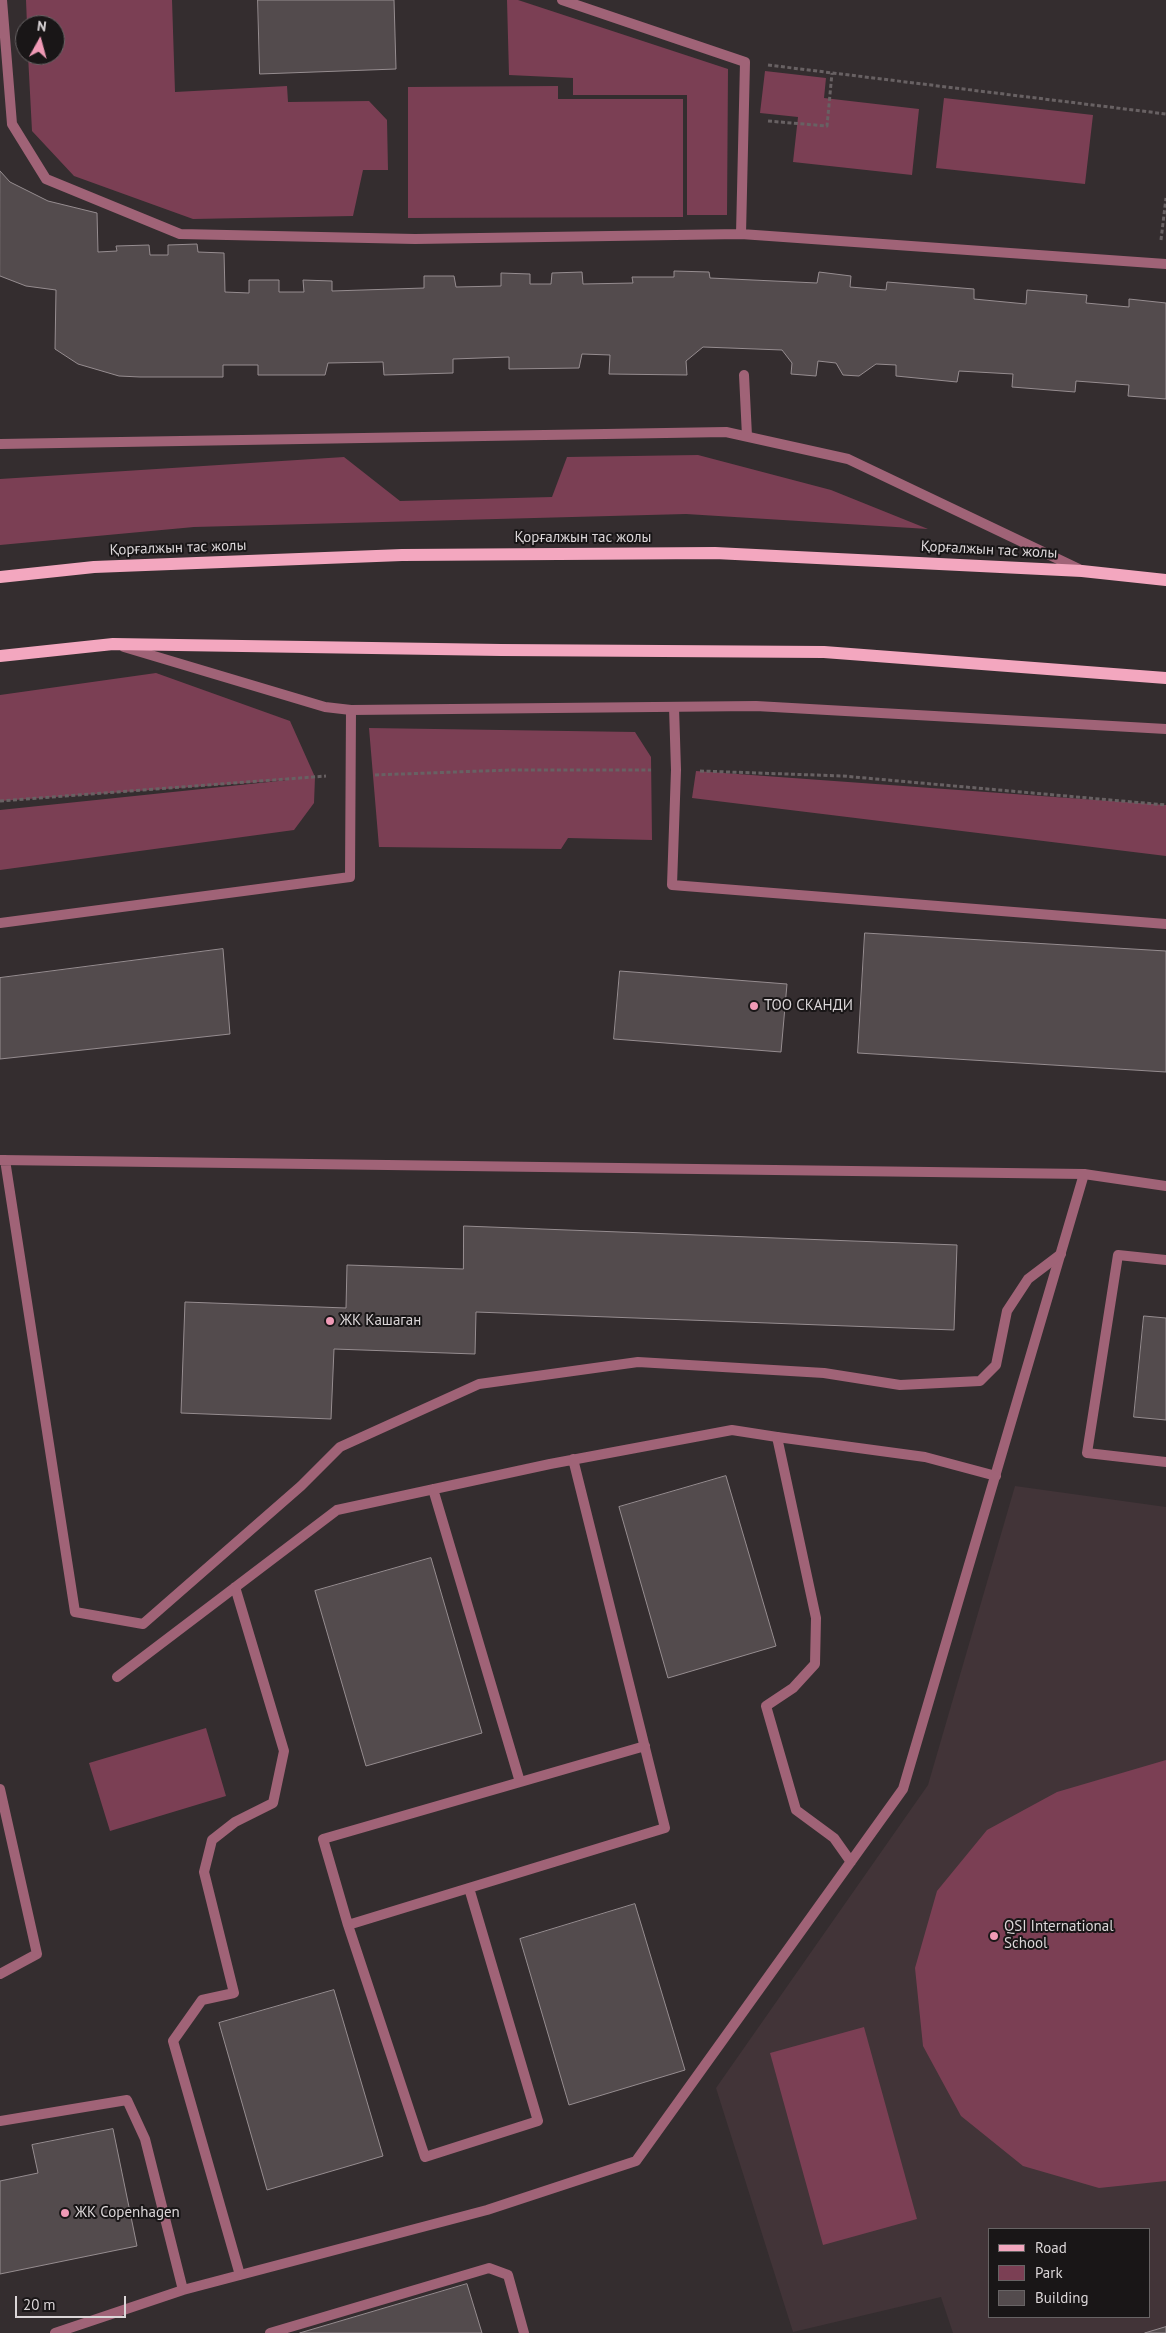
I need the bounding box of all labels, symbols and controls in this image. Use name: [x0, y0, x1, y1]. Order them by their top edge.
north arrow: [15, 15, 65, 65]
text: N: [36, 17, 47, 36]
street label: Қорғалжын тас жолы: [515, 529, 651, 547]
street label: Қорғалжын тас жолы: [109, 537, 247, 559]
street label: Қорғалжын тас жолы: [920, 537, 1058, 563]
place label: ТОО СКАНДИ: [764, 997, 853, 1015]
marker: ТОО СКАНДИ: [748, 1000, 760, 1012]
place label: ЖК Кашаган: [340, 1312, 421, 1330]
marker: ЖК Кашаган: [324, 1315, 336, 1327]
place label: QSI International School: [1004, 1918, 1114, 1953]
marker: QSI International School: [988, 1930, 1000, 1942]
place label: ЖК Copenhagen: [75, 2204, 180, 2222]
marker: ЖК Copenhagen: [59, 2207, 71, 2219]
legend: [988, 2228, 1151, 2318]
text: Road: [1035, 2238, 1067, 2257]
text: Park: [1035, 2263, 1063, 2282]
scale bar: [18, 2286, 129, 2318]
text: Building: [1035, 2288, 1089, 2307]
text: 20 m: [23, 2295, 56, 2314]

